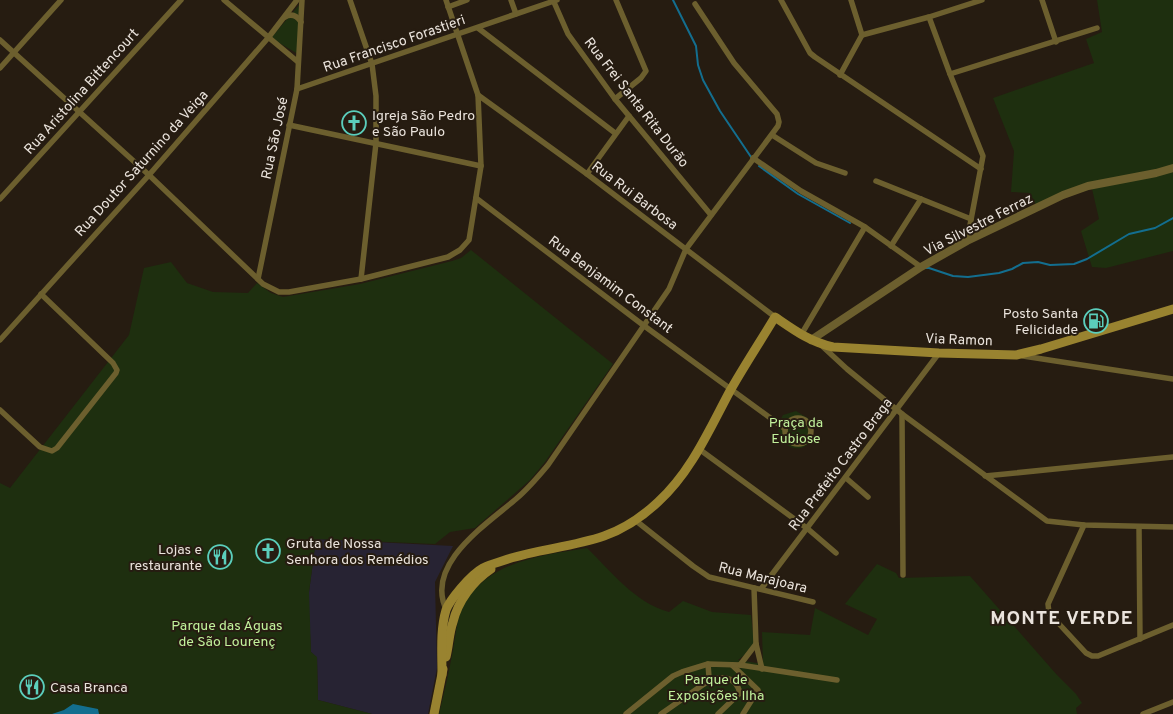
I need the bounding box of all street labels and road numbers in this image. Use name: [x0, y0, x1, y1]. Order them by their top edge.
street label: Rua Francisco Forastieri: [321, 12, 468, 77]
street label: Rua Aristolina Bittencourt: [21, 26, 143, 158]
street label: Rua Frei Santa Rita Durão: [580, 35, 692, 171]
street label: Rua Doutor Saturnino da Veiga: [72, 87, 212, 241]
street label: Rua São José: [258, 96, 293, 181]
street label: Rua Rui Barbosa: [588, 158, 680, 234]
street label: Via Silvestre Ferraz: [921, 191, 1036, 260]
street label: Rua Benjamim Constant: [544, 233, 676, 338]
street label: Via Ramon: [925, 331, 993, 350]
street label: Rua Prefeito Castro Braga: [786, 395, 897, 535]
street label: Rua Marajoara: [717, 559, 809, 598]

